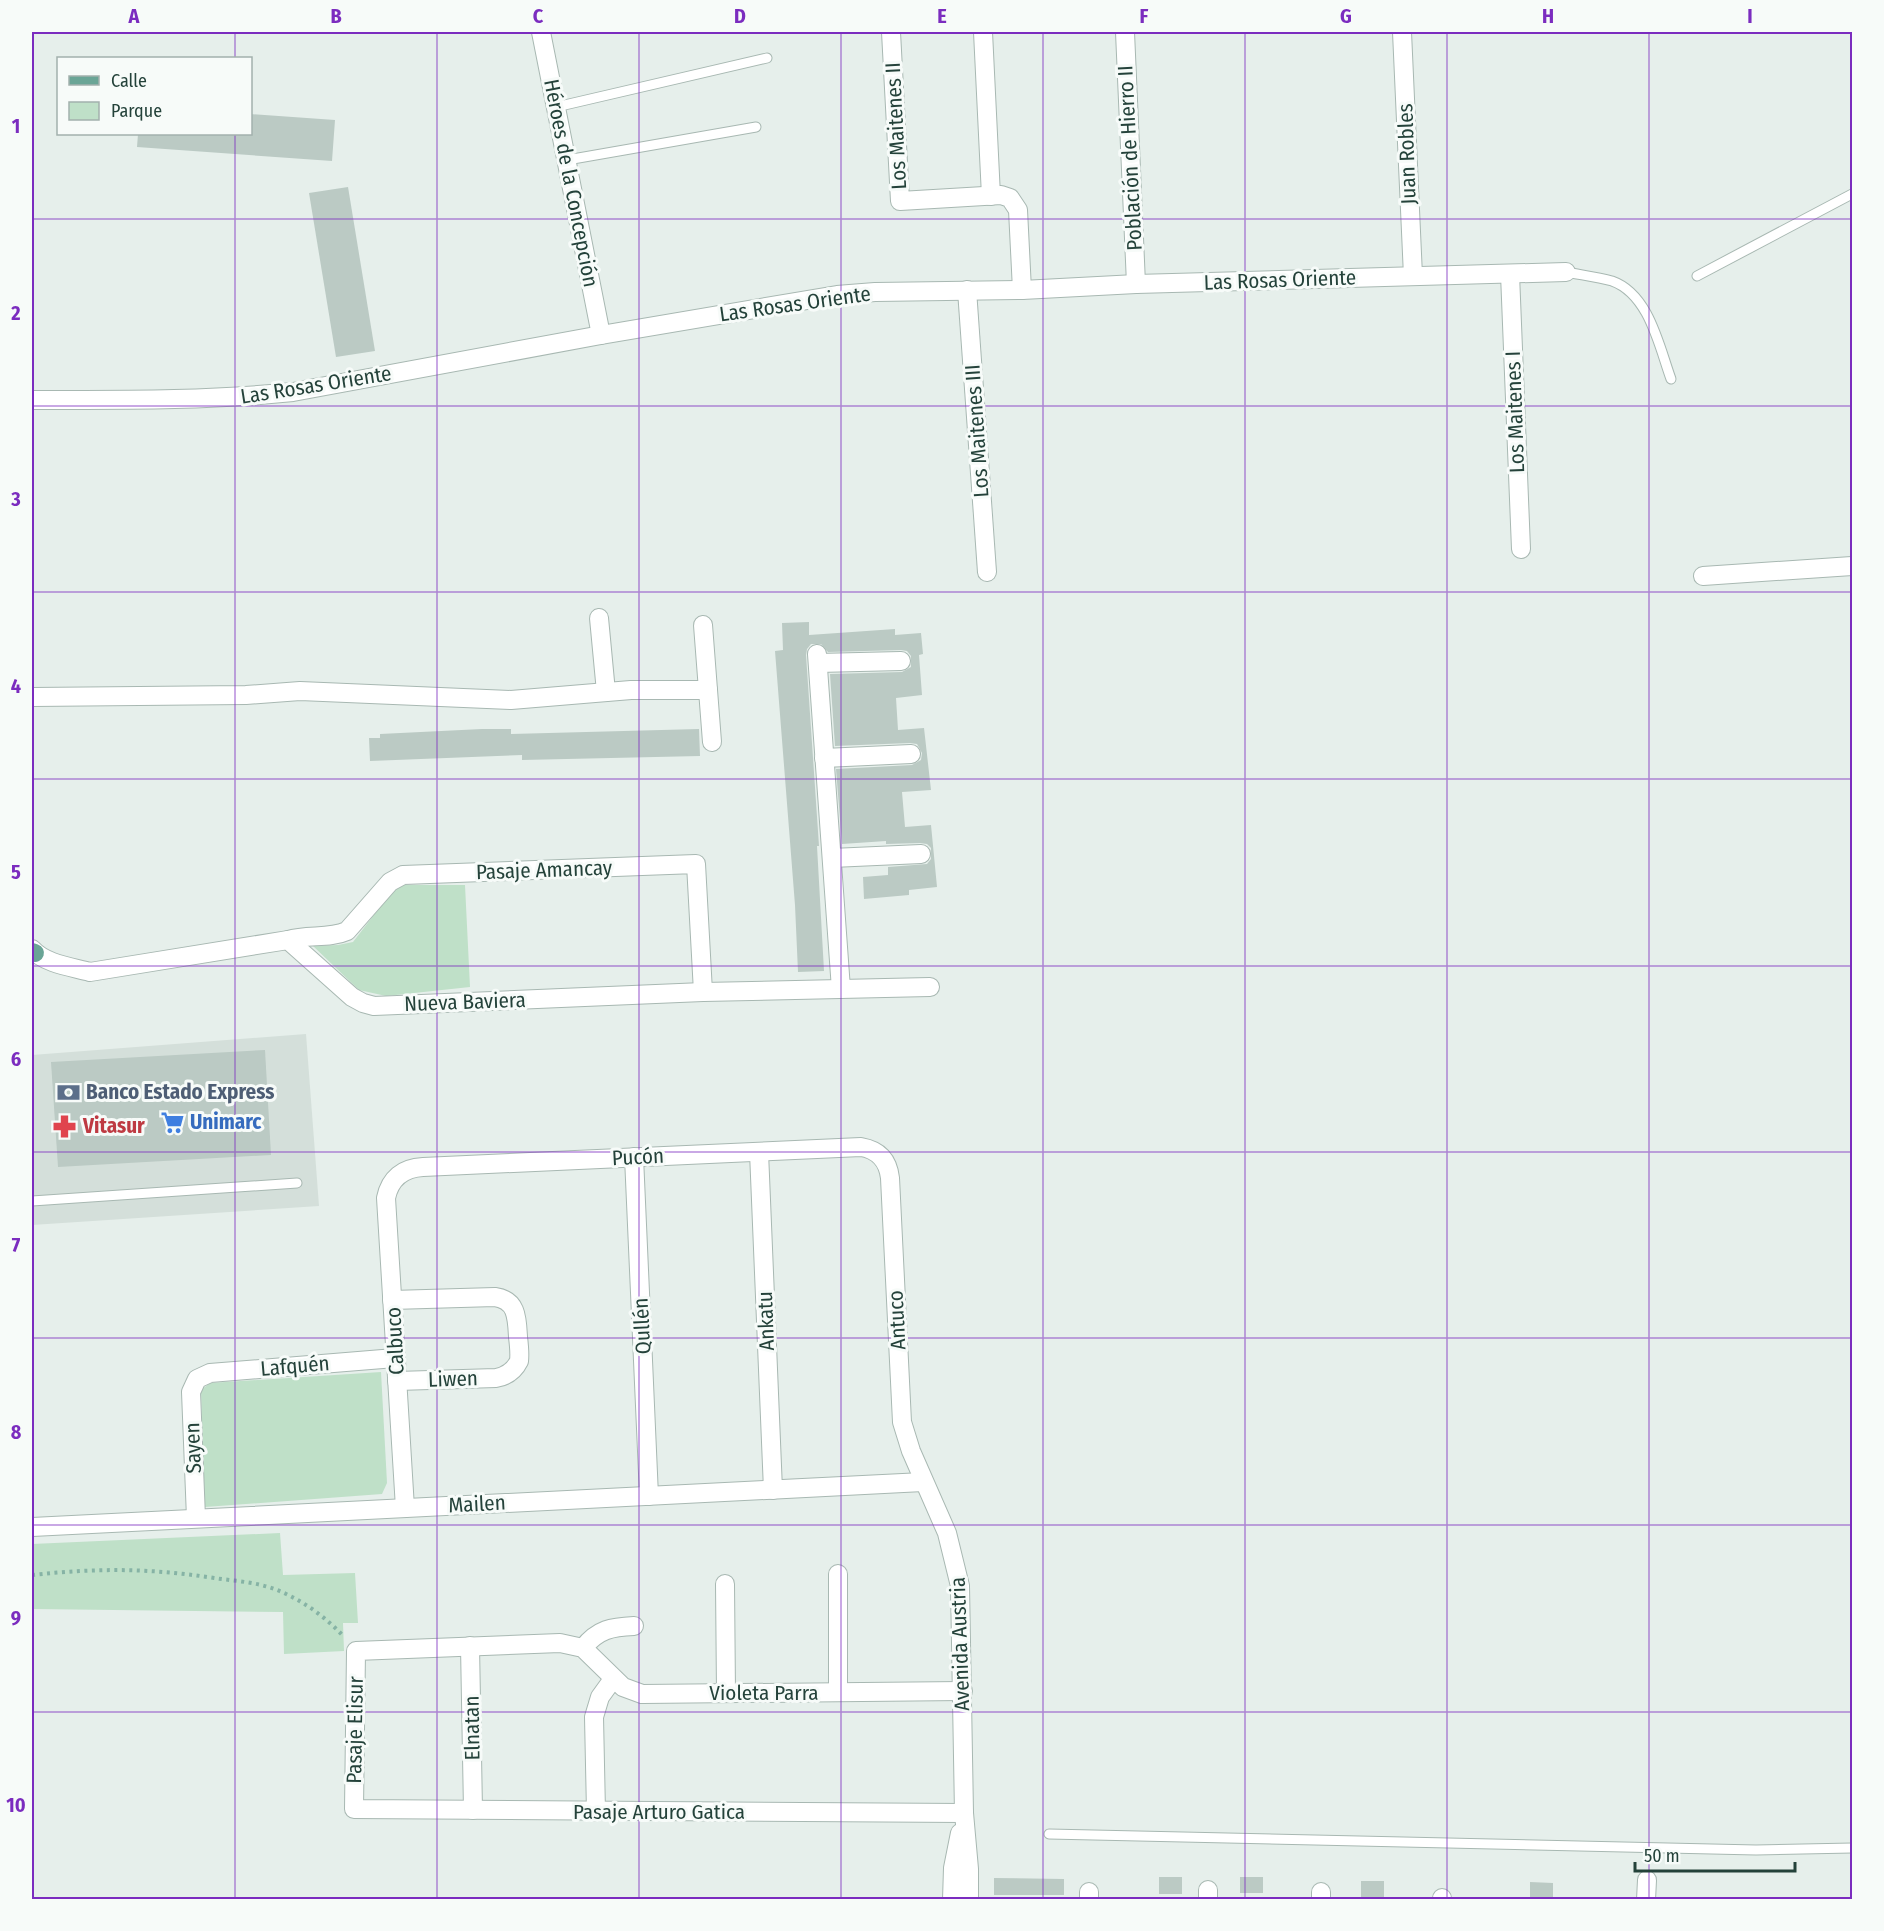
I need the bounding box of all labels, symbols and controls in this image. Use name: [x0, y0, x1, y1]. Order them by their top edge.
text: A: [128, 4, 141, 28]
text: B: [330, 4, 342, 28]
text: C: [533, 4, 544, 28]
text: D: [734, 4, 746, 28]
text: E: [937, 4, 947, 28]
text: F: [1140, 4, 1149, 28]
text: G: [1340, 4, 1352, 28]
text: H: [1542, 4, 1554, 28]
text: I: [1747, 4, 1753, 28]
legend: [57, 57, 252, 135]
street label: Los Maitenes II: [880, 62, 912, 190]
street label: Población de Hierro II: [1112, 65, 1148, 251]
text: Calle: [111, 70, 147, 92]
street label: Héroes de la Concepción: [538, 77, 604, 289]
text: Parque: [111, 100, 162, 122]
street label: Juan Robles: [1392, 103, 1422, 205]
text: 1: [12, 114, 20, 138]
street label: Las Rosas Oriente: [1203, 264, 1357, 296]
street label: Las Rosas Oriente: [718, 281, 872, 327]
text: 2: [10, 301, 21, 325]
street label: Los Maitenes I: [1500, 351, 1530, 473]
street label: Las Rosas Oriente: [239, 360, 393, 410]
street label: Los Maitenes III: [959, 364, 995, 498]
text: 3: [10, 487, 21, 511]
text: 4: [11, 674, 21, 698]
street label: Pasaje Amancay: [475, 855, 613, 885]
text: 5: [11, 860, 21, 884]
street label: Nueva Baviera: [404, 987, 526, 1017]
text: 6: [11, 1047, 21, 1071]
bank icon: Banco Estado Express: [55, 1079, 81, 1105]
place label: Banco Estado Express: [86, 1079, 274, 1105]
supermarket icon: Unimarc: [159, 1109, 185, 1135]
place label: Unimarc: [190, 1109, 262, 1135]
pharmacy icon: Vitasur: [52, 1113, 78, 1139]
place label: Vitasur: [82, 1113, 145, 1139]
street label: Pucón: [611, 1143, 665, 1171]
text: 7: [12, 1233, 21, 1257]
street label: Antuco: [882, 1290, 912, 1350]
street label: Ankatu: [752, 1291, 780, 1351]
street label: Qullén: [628, 1297, 656, 1355]
street label: Calbuco: [380, 1306, 410, 1376]
street label: Lafquén: [259, 1350, 331, 1382]
street label: Liwen: [428, 1365, 478, 1393]
text: 8: [11, 1420, 22, 1444]
street label: Sayen: [179, 1422, 207, 1474]
street label: Mailen: [448, 1490, 506, 1518]
street label: Avenida Austria: [945, 1576, 975, 1712]
text: 9: [11, 1606, 21, 1630]
street label: Pasaje Elisur: [341, 1675, 369, 1784]
street label: Violeta Parra: [709, 1680, 819, 1706]
street label: Elnatan: [458, 1695, 486, 1761]
text: 10: [6, 1793, 26, 1817]
street label: Pasaje Arturo Gatica: [573, 1799, 745, 1825]
scale bar: [1635, 1835, 1796, 1873]
text: 50 m: [1644, 1845, 1680, 1867]

